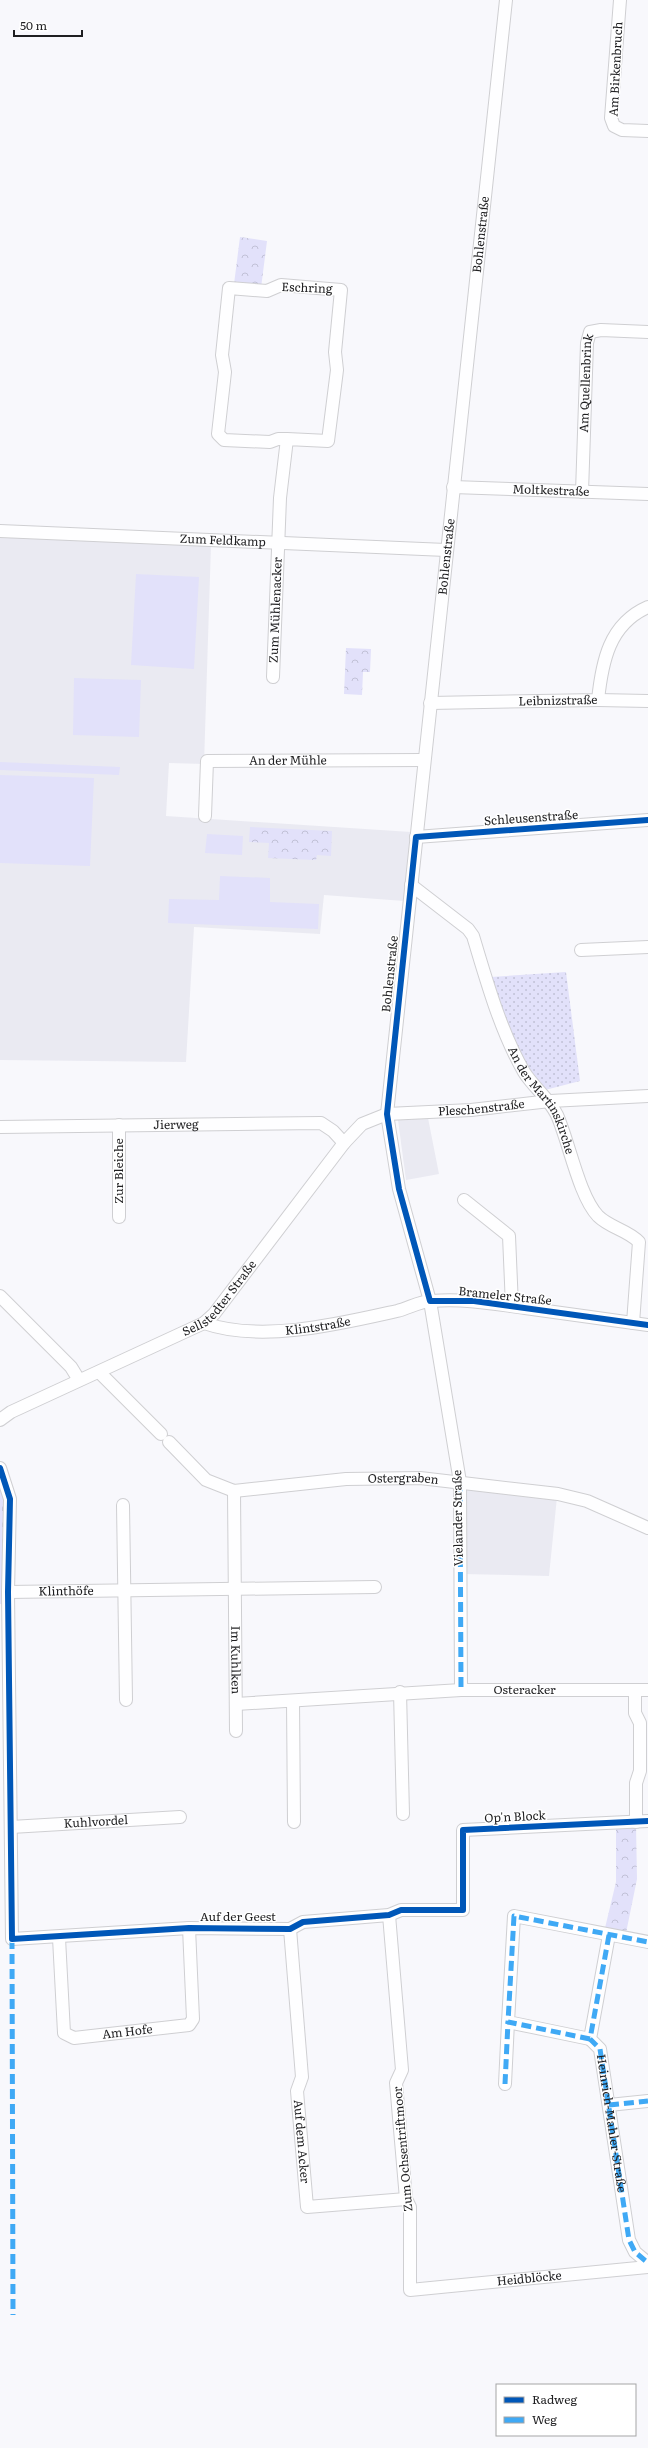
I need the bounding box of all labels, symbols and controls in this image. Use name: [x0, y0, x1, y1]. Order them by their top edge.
scale bar: [14, 12, 82, 38]
text: 50 m: [20, 16, 47, 34]
street label: Am Birkenbruch: [604, 21, 626, 117]
street label: Bohlenstraße: [467, 195, 493, 274]
street label: Eschring: [281, 277, 333, 297]
street label: Am Quellenbrink: [574, 331, 597, 433]
street label: Moltkestraße: [512, 479, 590, 500]
street label: Bohlenstraße: [432, 517, 459, 596]
street label: Zum Feldkamp: [179, 529, 266, 550]
street label: Zum Mühlenacker: [264, 556, 286, 663]
street label: Leibnizstraße: [518, 690, 598, 709]
street label: An der Mühle: [249, 750, 327, 769]
street label: Schleusenstraße: [483, 805, 579, 829]
street label: Bohlenstraße: [376, 935, 402, 1013]
street label: An der Martinskirche: [504, 1043, 580, 1156]
street label: Pleschenstraße: [438, 1094, 525, 1120]
street label: Jierweg: [153, 1115, 199, 1133]
street label: Zur Bleiche: [109, 1138, 127, 1204]
street label: Sellstedter Straße: [179, 1256, 260, 1340]
street label: Brameler Straße: [458, 1281, 553, 1309]
street label: Klintstraße: [284, 1311, 352, 1339]
street label: Ostergraben: [368, 1468, 440, 1488]
street label: Vielander Straße: [447, 1470, 467, 1566]
street label: Klinthöfe: [38, 1581, 94, 1600]
street label: Im Kuhlken: [227, 1626, 246, 1694]
street label: Osteracker: [493, 1680, 556, 1698]
street label: Op'n Block: [484, 1805, 547, 1827]
street label: Kuhlvordel: [63, 1810, 128, 1832]
street label: Auf der Geest: [200, 1907, 276, 1925]
street label: Am Hofe: [101, 2019, 153, 2043]
street label: Heinrich-Mahler-Straße: [593, 2053, 632, 2194]
street label: Zum Ochsentriftmoor: [388, 2085, 416, 2212]
street label: Auf dem Acker: [290, 2099, 315, 2184]
street label: Heidblöcke: [496, 2265, 562, 2290]
legend: [496, 2384, 636, 2436]
text: Radweg: [532, 2390, 577, 2408]
text: Weg: [532, 2410, 557, 2428]

